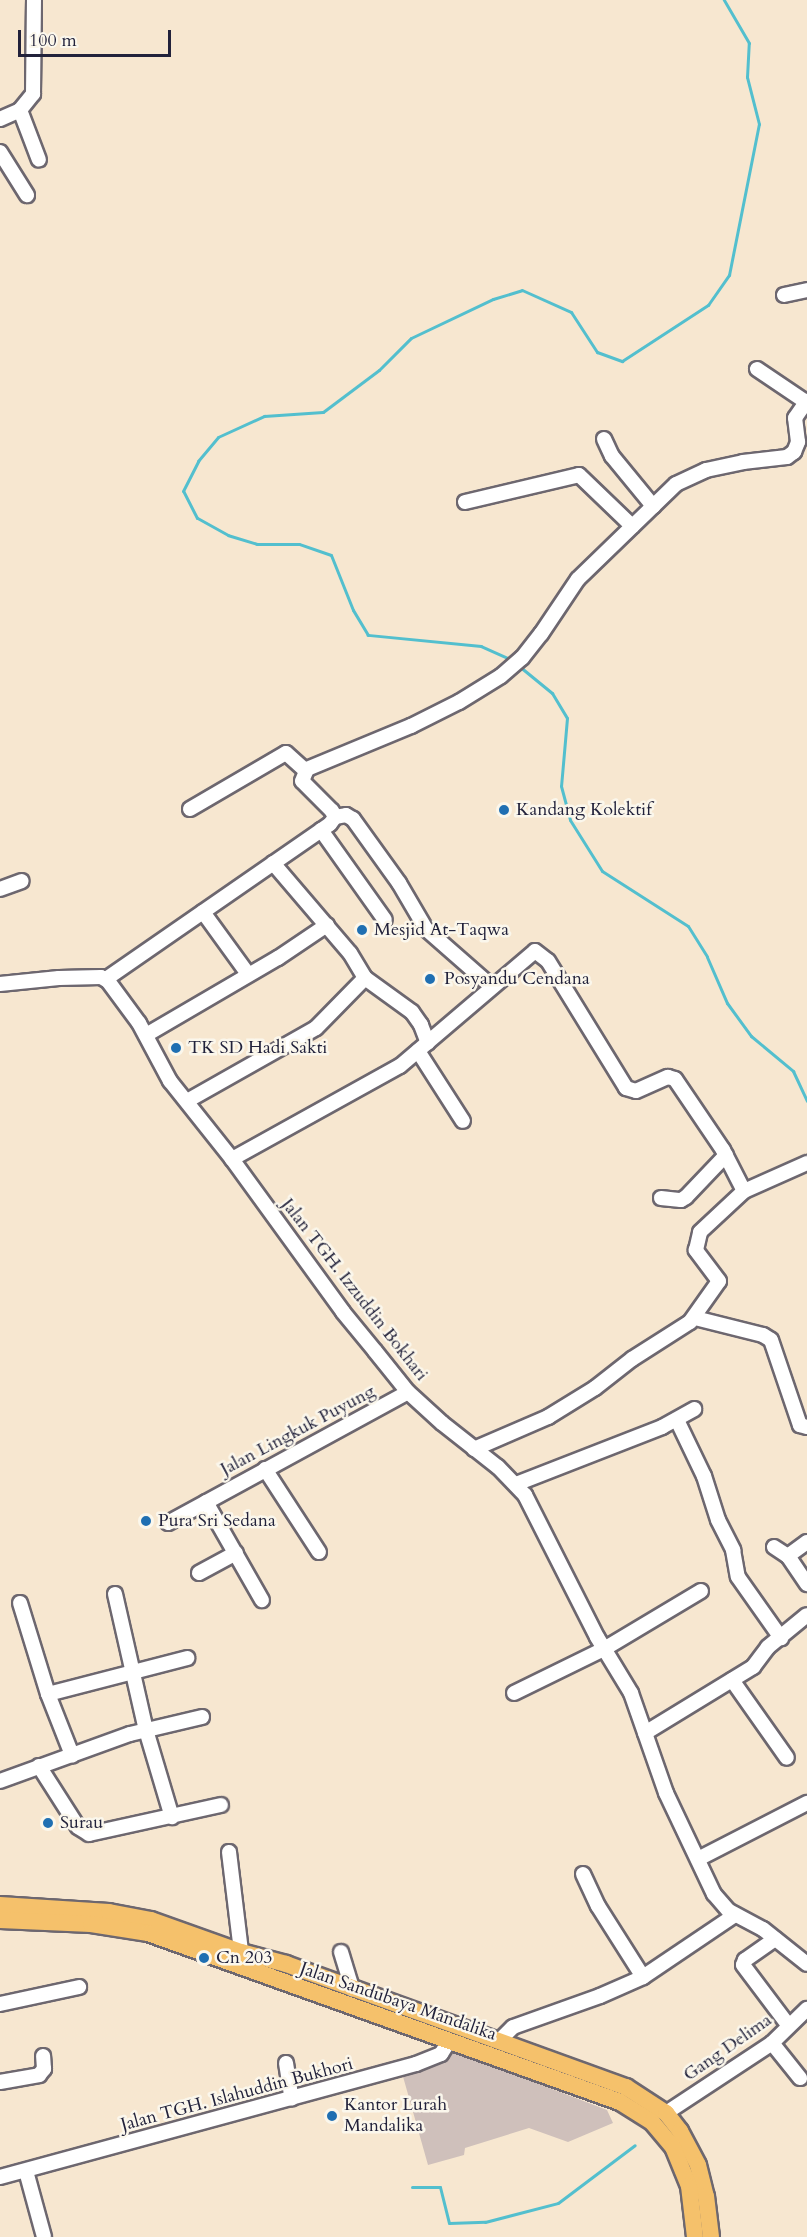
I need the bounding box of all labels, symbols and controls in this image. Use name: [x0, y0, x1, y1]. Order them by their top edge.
scale bar: [21, 18, 174, 56]
text: 100 m: [29, 28, 77, 53]
place label: Kandang Kolektif: [516, 799, 652, 821]
marker: Kandang Kolektif: [497, 803, 511, 817]
place label: Mesjid At-Taqwa: [374, 919, 509, 941]
marker: Mesjid At-Taqwa: [355, 923, 369, 937]
place label: Posyandu Cendana: [444, 968, 590, 990]
marker: Posyandu Cendana: [421, 970, 439, 988]
place label: TK SD Hadi Sakti: [188, 1037, 327, 1059]
marker: TK SD Hadi Sakti: [169, 1041, 183, 1055]
street label: Jalan TGH. Izzuddin Bokhari: [276, 1195, 432, 1385]
street label: Jalan Lingkuk Puyung: [217, 1381, 379, 1481]
place label: Pura Sri Sedana: [158, 1510, 276, 1532]
marker: Pura Sri Sedana: [139, 1514, 153, 1528]
place label: Surau: [60, 1812, 103, 1834]
marker: Surau: [41, 1816, 55, 1830]
place label: Cn 203: [216, 1947, 272, 1969]
marker: Cn 203: [197, 1951, 211, 1965]
street label: Jalan Sandubaya Mandalika: [297, 1958, 499, 2046]
street label: Gang Delima: [680, 2010, 776, 2086]
street label: Jalan TGH. Islahuddin Bukhori: [118, 2054, 356, 2136]
place label: Kantor Lurah Mandalika: [344, 2095, 447, 2138]
marker: Kantor Lurah Mandalika: [325, 2109, 339, 2123]

